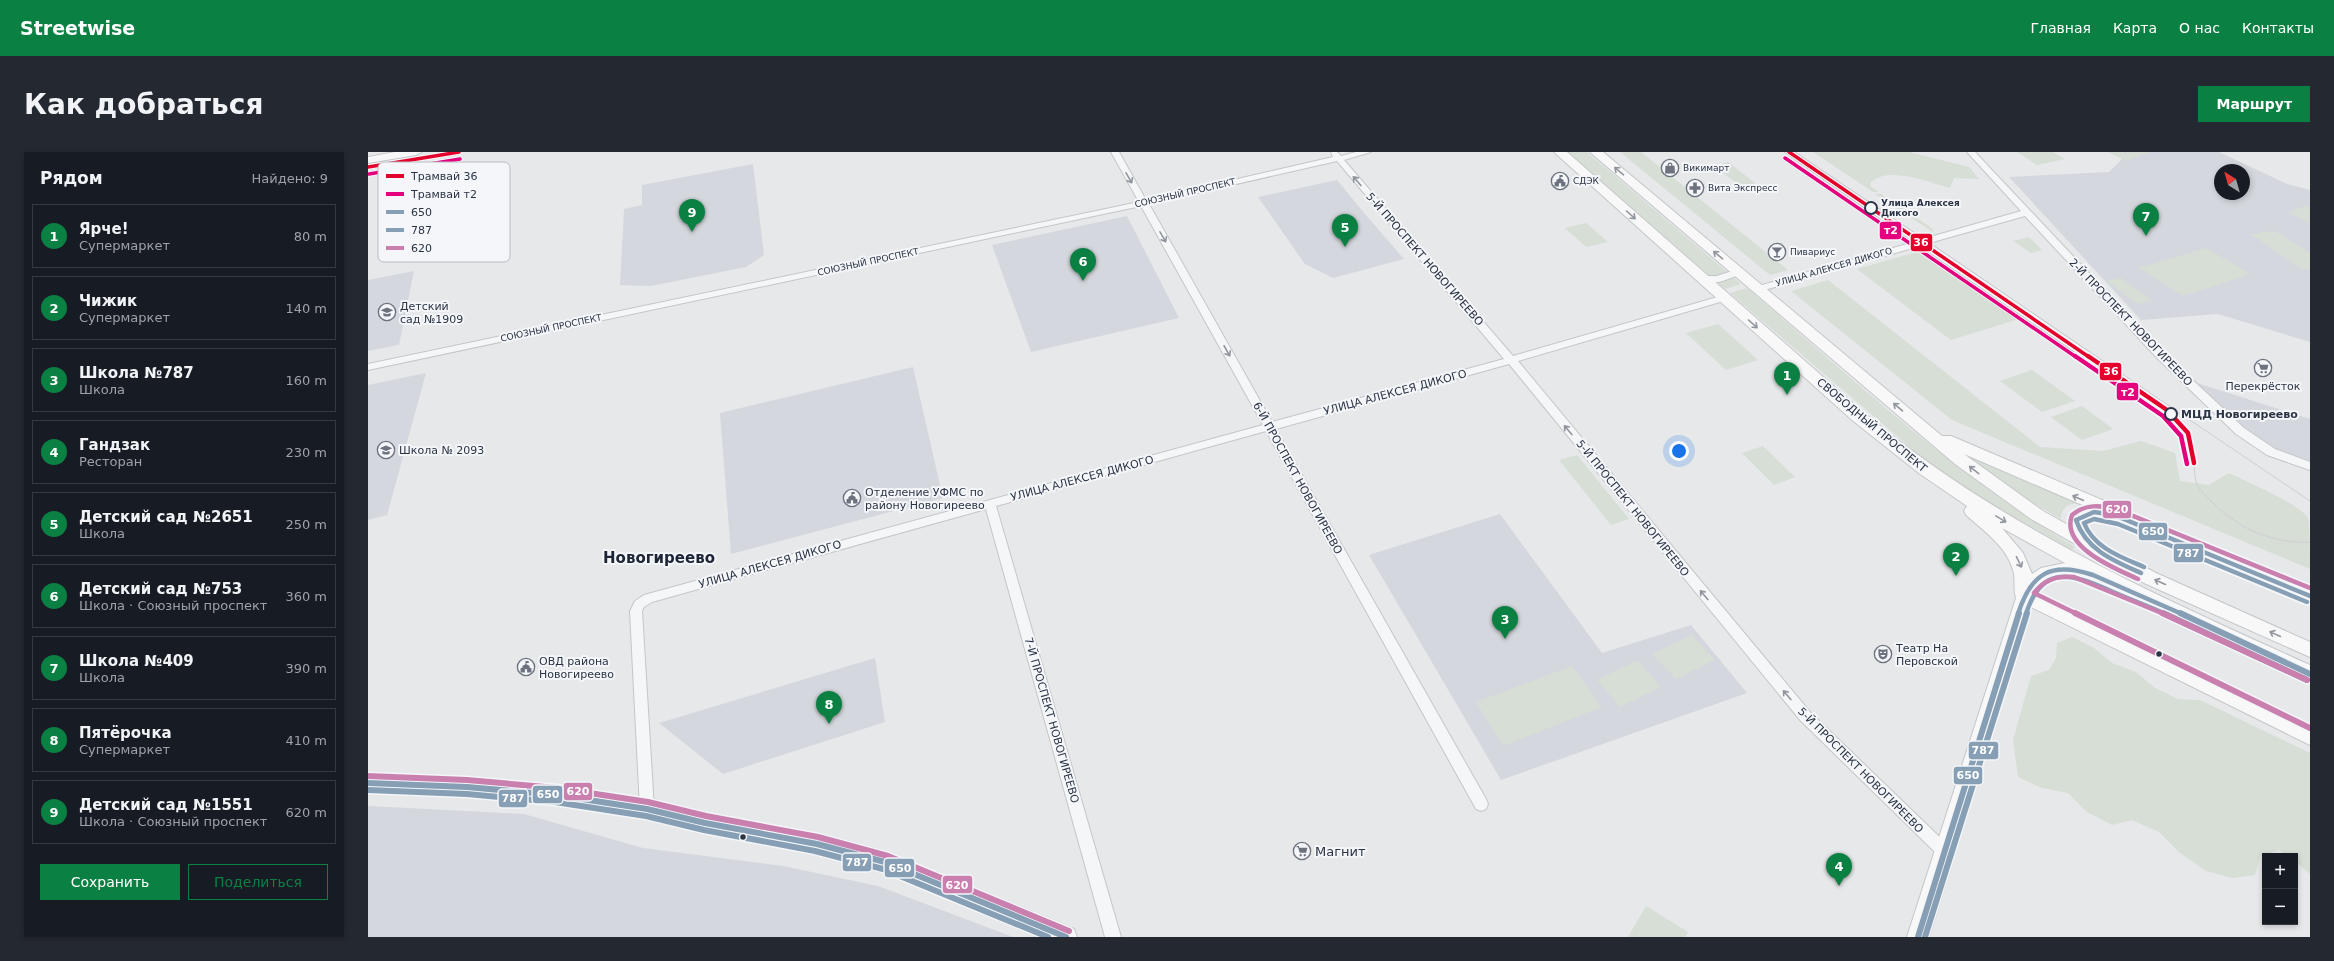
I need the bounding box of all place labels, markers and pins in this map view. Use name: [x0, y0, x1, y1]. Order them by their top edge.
shop icon: Викимарт: [1660, 158, 1680, 178]
place label: Викимарт: [1683, 163, 1730, 173]
public building icon: СДЭК: [1550, 171, 1570, 191]
place label: СДЭК: [1573, 176, 1600, 186]
pharmacy icon: Вита Экспресс: [1685, 178, 1705, 198]
place label: Вита Экспресс: [1708, 183, 1777, 193]
place label: Улица Алексея Дикого: [1881, 198, 1960, 218]
pin: 9: [679, 199, 705, 232]
marker: Улица Алексея Дикого: [1864, 201, 1878, 215]
pin: 7: [2133, 203, 2159, 236]
pin: 5: [1332, 214, 1358, 247]
bar icon: Пивариус: [1767, 242, 1787, 262]
place label: Пивариус: [1790, 247, 1835, 257]
pin: 6: [1070, 248, 1096, 281]
place label: Детский сад №1909: [400, 300, 463, 326]
school or university icon: Детский сад №1909: [377, 302, 397, 322]
supermarket icon: Перекрёсток: [2253, 358, 2273, 378]
pin: 1: [1774, 362, 1800, 395]
place label: Перекрёсток: [2225, 380, 2301, 393]
marker: МЦД Новогиреево: [2164, 407, 2178, 421]
place label: МЦД Новогиреево: [2181, 408, 2298, 421]
school or university icon: Школа № 2093: [376, 440, 396, 460]
place label: Школа № 2093: [399, 444, 484, 457]
place label: Отделение УФМС по району Новогиреево: [865, 486, 985, 512]
public building icon: Отделение УФМС по району Новогиреево: [842, 488, 862, 508]
pin: 2: [1943, 543, 1969, 576]
pin: 3: [1492, 606, 1518, 639]
place label: Театр На Перовской: [1895, 642, 1958, 668]
theatre icon: Театр На Перовской: [1873, 644, 1893, 664]
unlabelled marker: [2154, 649, 2164, 659]
place label: ОВД района Новогиреево: [539, 655, 614, 681]
public building icon: ОВД района Новогиреево: [516, 657, 536, 677]
pin: 8: [816, 691, 842, 724]
unlabelled marker: [738, 832, 748, 842]
supermarket icon: Магнит: [1292, 841, 1312, 861]
place label: Магнит: [1315, 844, 1366, 859]
pin: 4: [1826, 853, 1852, 886]

